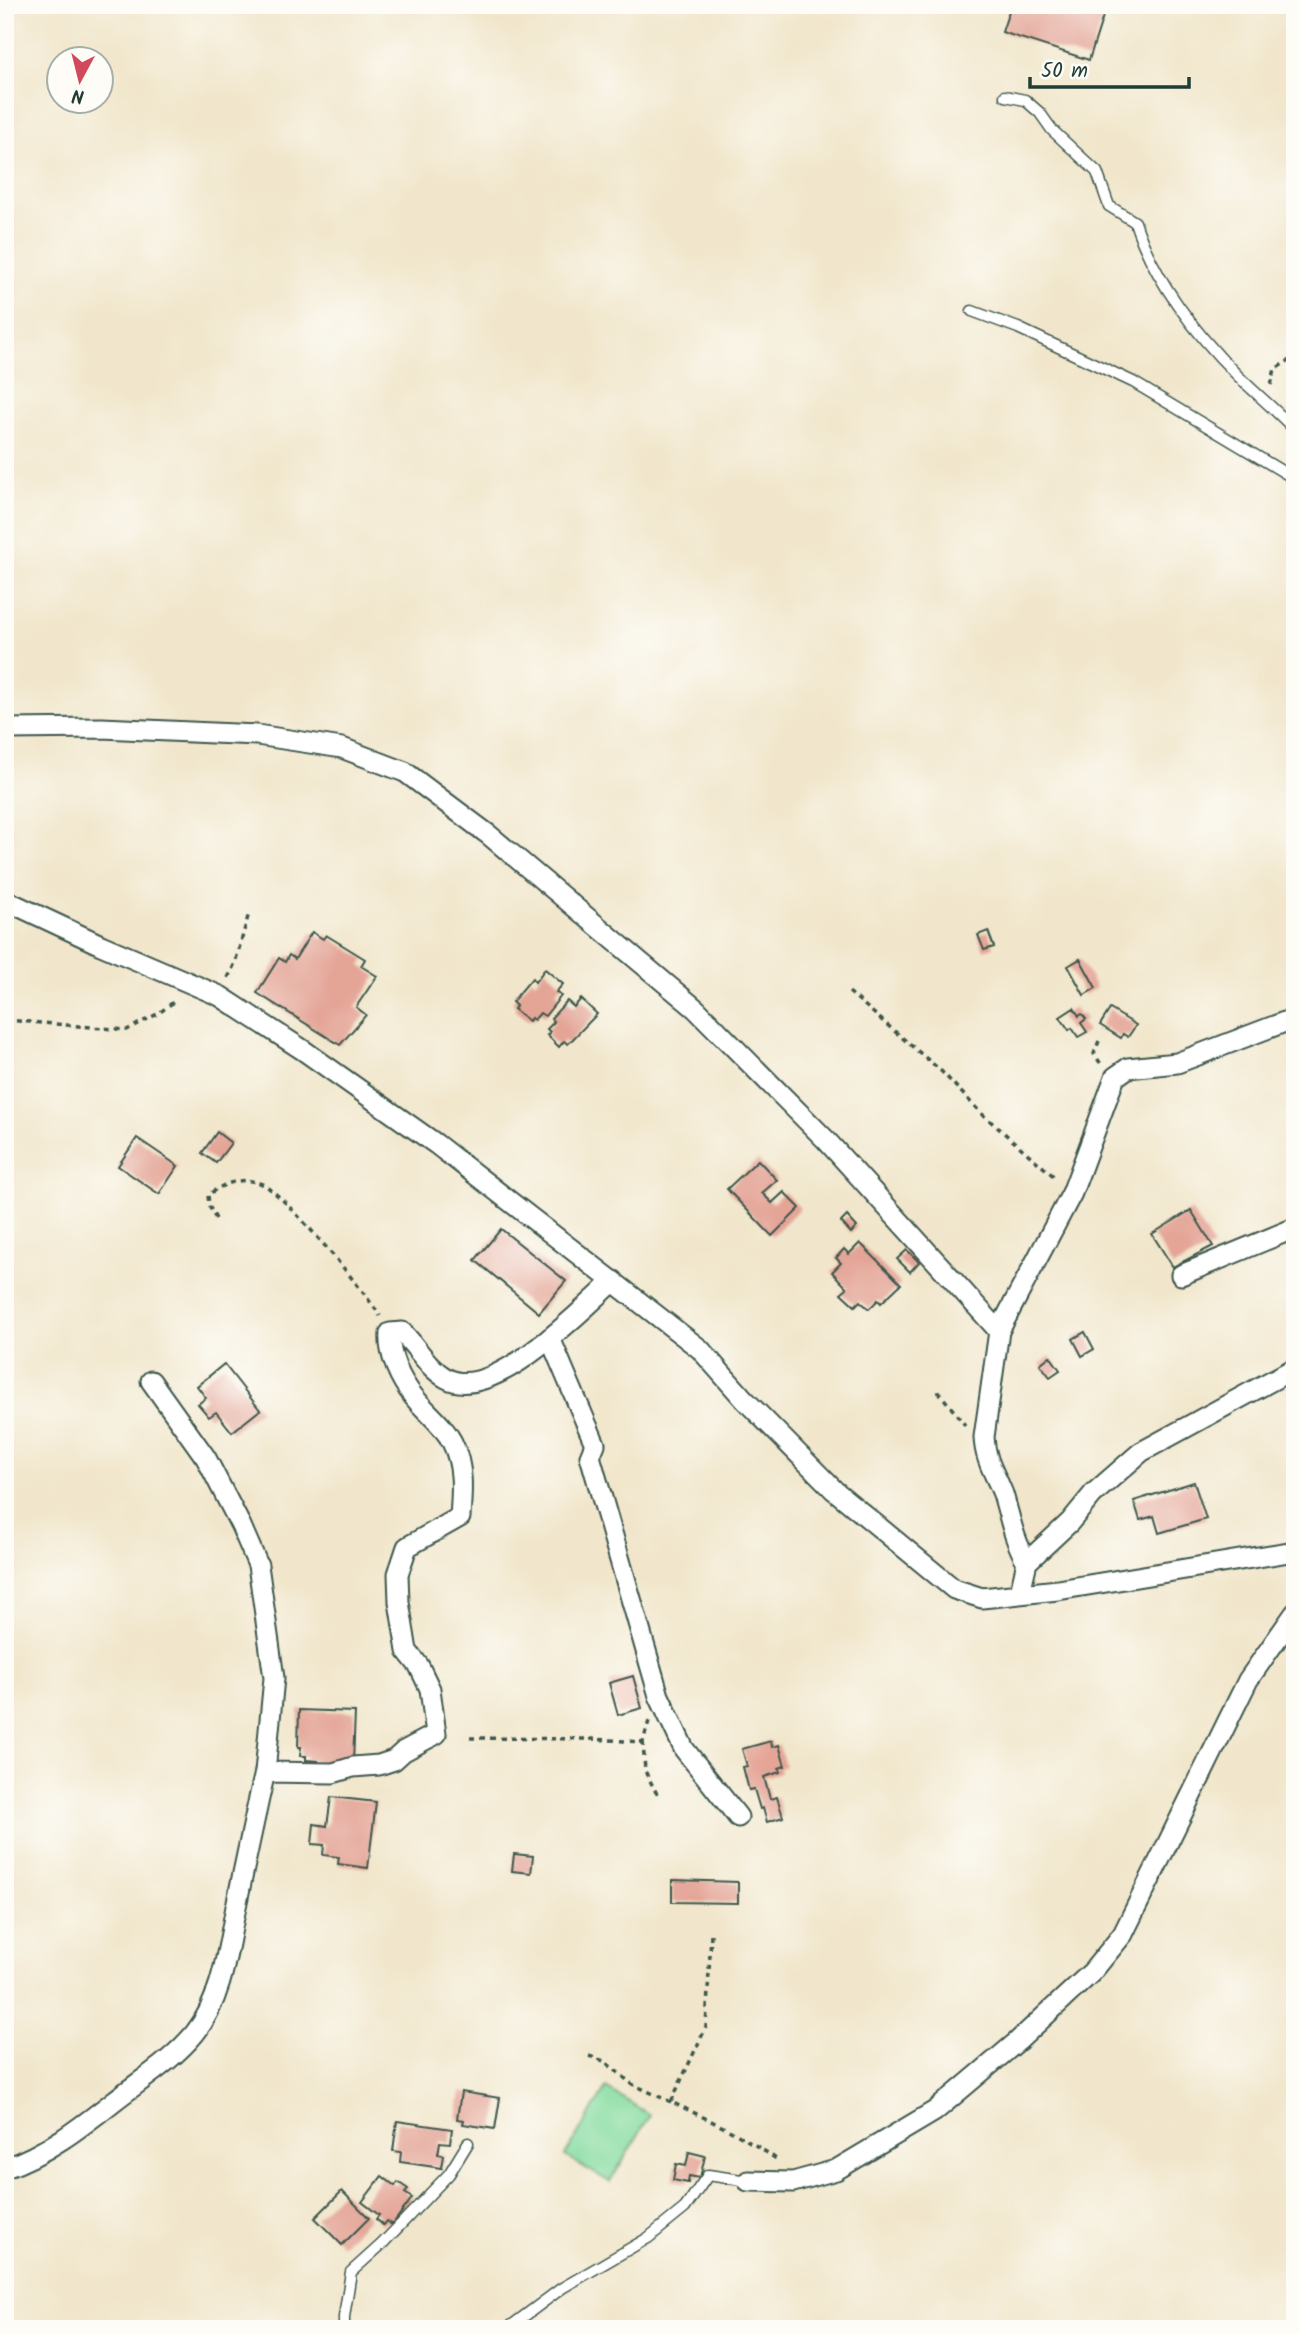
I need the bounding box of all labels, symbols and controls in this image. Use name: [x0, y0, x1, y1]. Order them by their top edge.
north arrow: [46, 46, 116, 116]
scale bar: [1030, 46, 1190, 90]
text: 50 m: [1041, 55, 1088, 88]
text: N: [70, 79, 86, 111]

